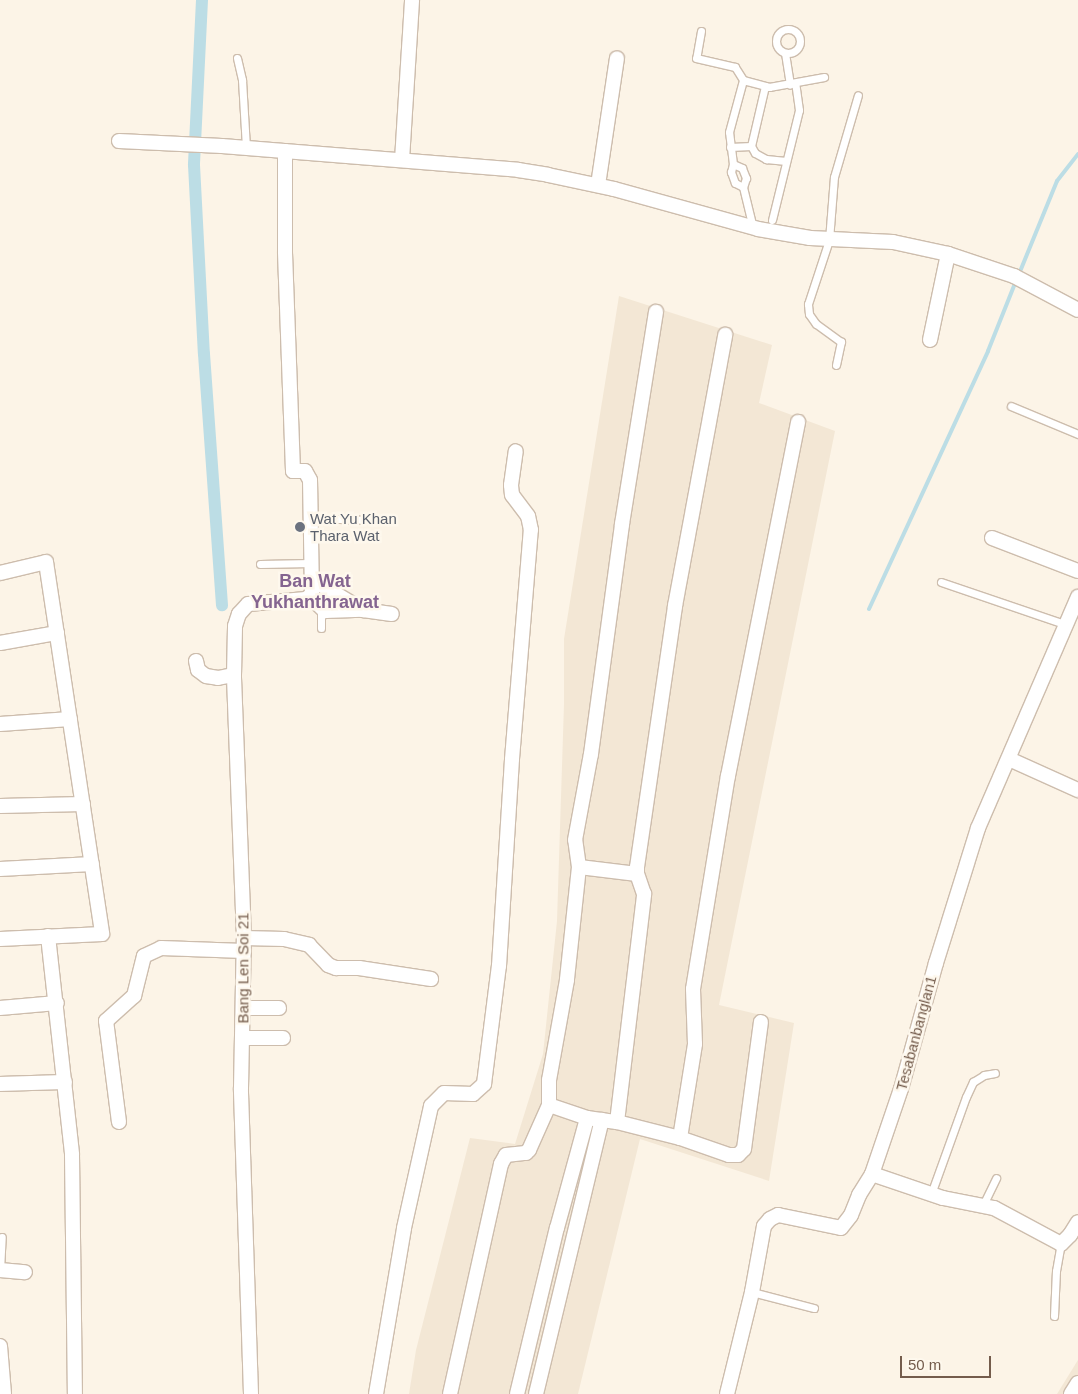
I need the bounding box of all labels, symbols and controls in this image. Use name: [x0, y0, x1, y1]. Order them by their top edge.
place label: Wat Yu Khan Thara Wat: [310, 509, 397, 544]
marker: Wat Yu Khan Thara Wat: [294, 521, 306, 533]
district label: Ban Wat Yukhanthrawat: [251, 571, 379, 614]
street label: Bang Len Soi 21: [234, 913, 252, 1023]
street label: Tesabanbanglan1: [892, 973, 940, 1093]
scale bar: [903, 1346, 994, 1378]
text: 50 m: [908, 1356, 941, 1373]

